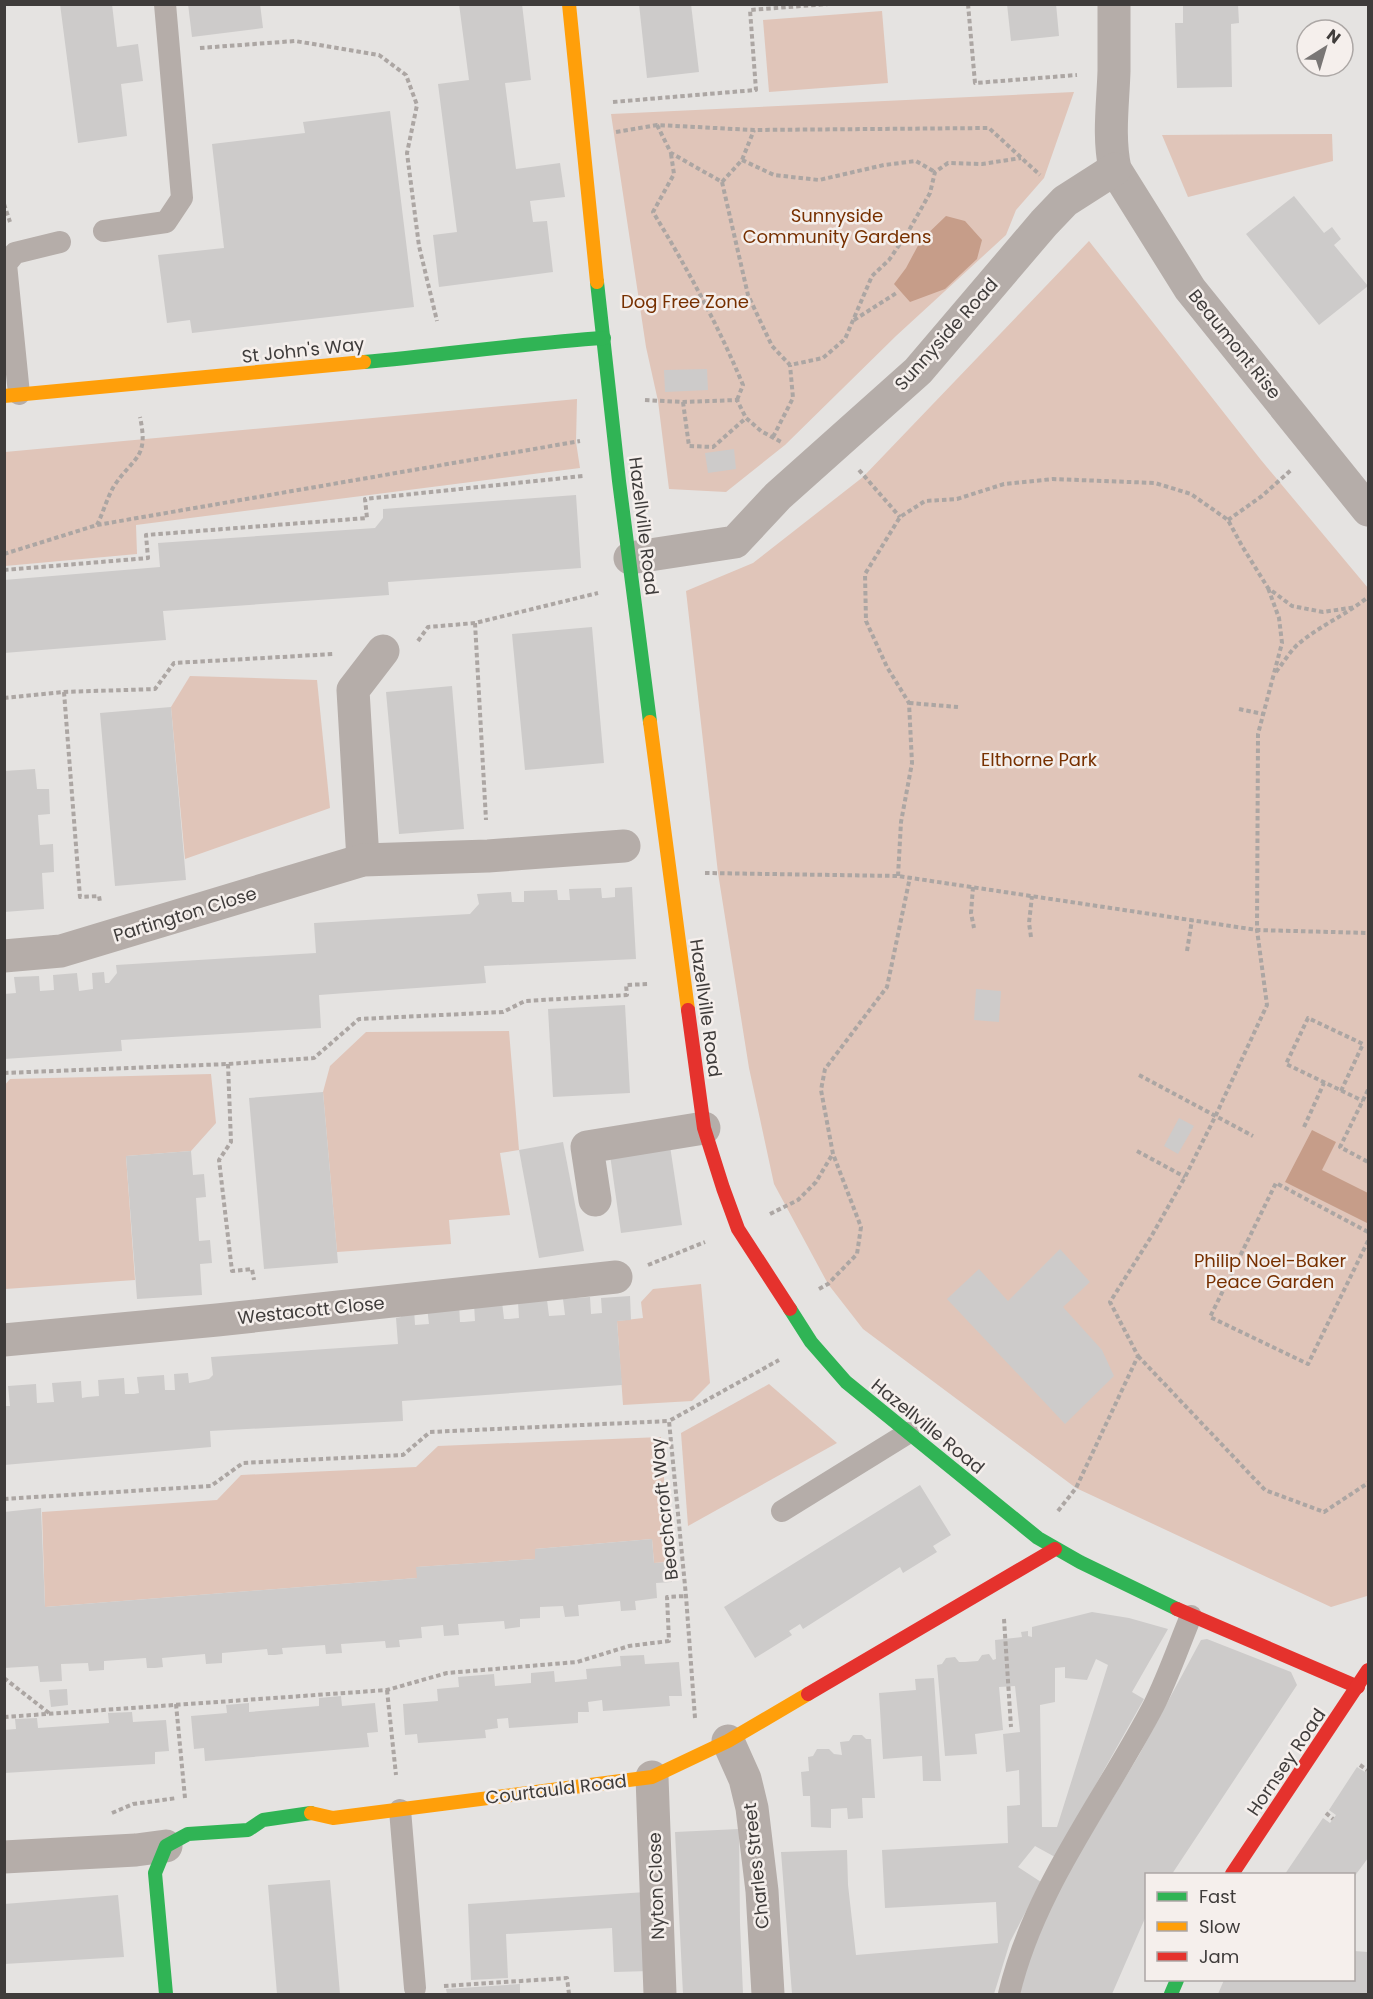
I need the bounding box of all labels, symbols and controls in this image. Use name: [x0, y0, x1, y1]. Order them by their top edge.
north arrow: [1295, 18, 1355, 78]
text: N: [1322, 24, 1345, 49]
park label: Sunnyside Community Gardens: [743, 203, 931, 249]
street label: Sunnyside Road: [889, 272, 1003, 396]
street label: Beaumont Rise: [1183, 284, 1287, 404]
park label: Dog Free Zone: [621, 289, 749, 314]
street label: St John's Way: [241, 331, 365, 369]
street label: Hazellville Road: [623, 456, 665, 596]
park label: Elthorne Park: [981, 747, 1098, 772]
street label: Partington Close: [110, 880, 260, 948]
street label: Hazellville Road: [684, 937, 728, 1079]
park label: Philip Noel-Baker Peace Garden: [1194, 1248, 1346, 1294]
street label: Westacott Close: [236, 1290, 386, 1330]
street label: Hazellville Road: [866, 1373, 990, 1479]
street label: Beachcroft Way: [644, 1437, 684, 1581]
street label: Hornsey Road: [1241, 1703, 1331, 1821]
street label: Courtauld Road: [484, 1768, 628, 1810]
street label: Charles Street: [737, 1802, 775, 1930]
street label: Nyton Close: [642, 1832, 670, 1940]
legend: [1145, 1873, 1355, 1981]
text: Fast: [1199, 1884, 1236, 1909]
text: Slow: [1199, 1914, 1241, 1939]
text: Jam: [1199, 1944, 1239, 1969]

